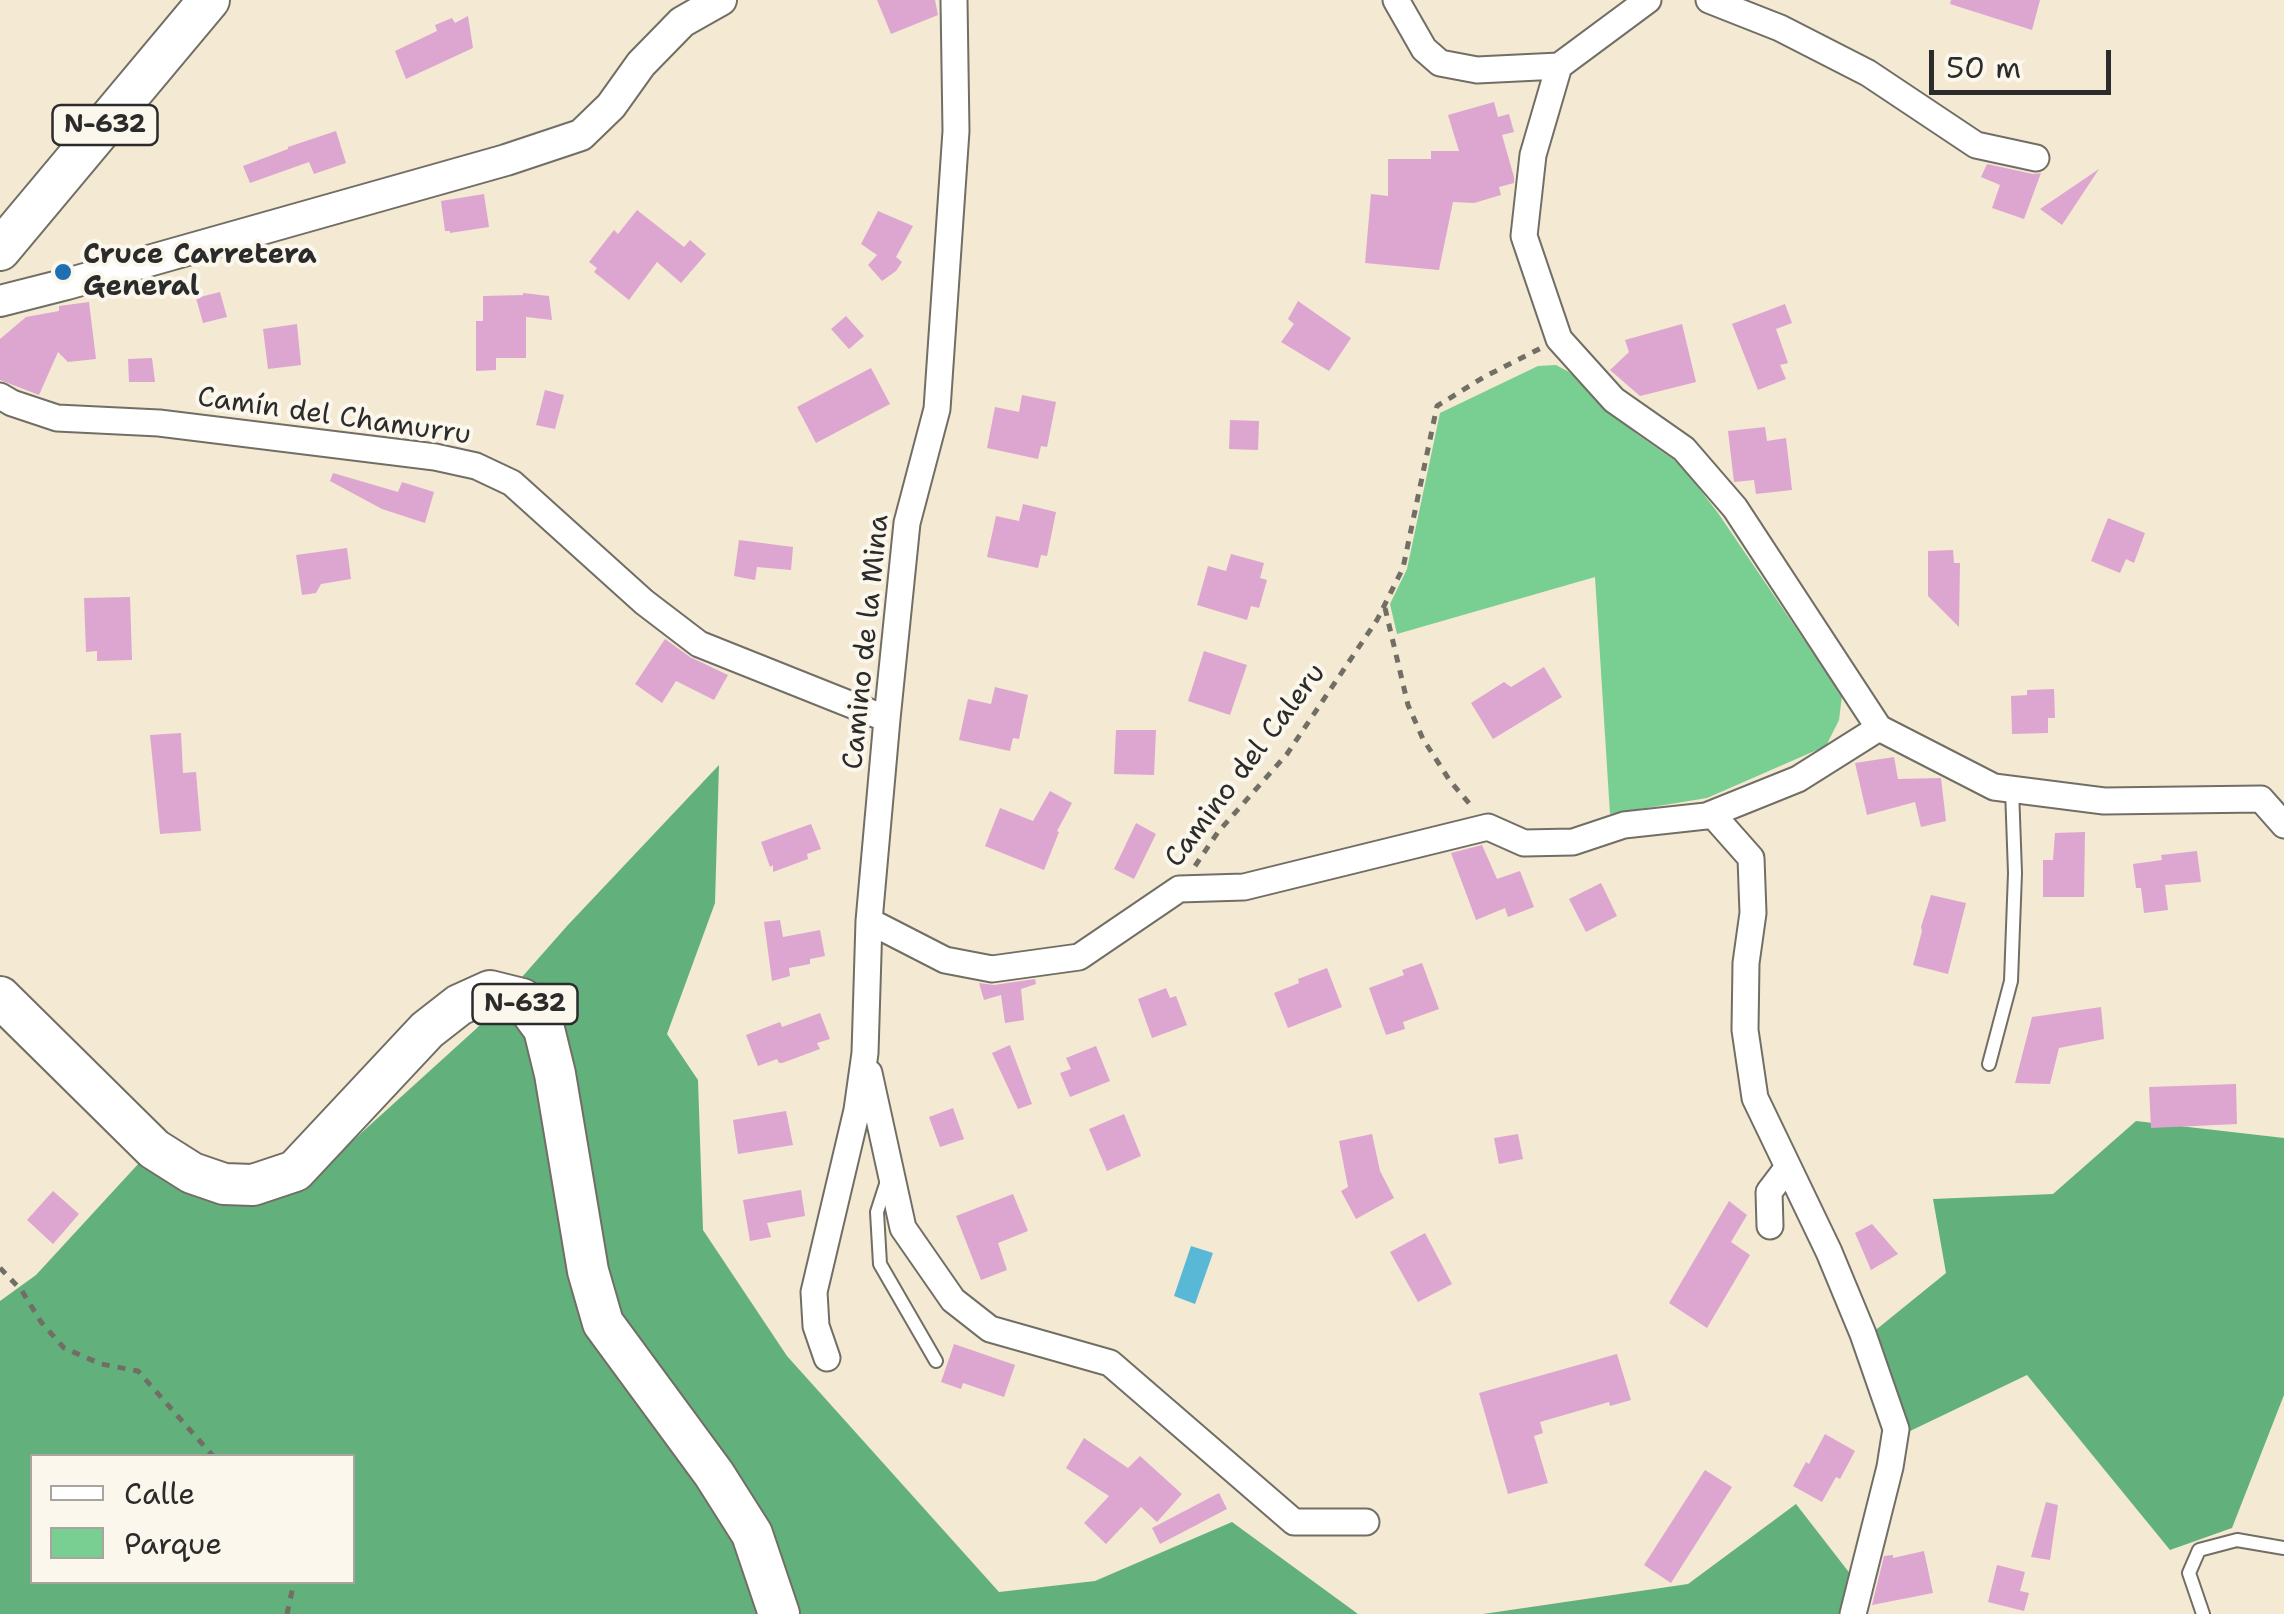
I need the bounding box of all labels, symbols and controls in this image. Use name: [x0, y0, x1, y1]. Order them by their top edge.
scale bar: [1934, 30, 2116, 92]
text: 50 m: [1946, 47, 2021, 88]
road number: N-632: [52, 105, 158, 145]
place label: Cruce Carretera General: [83, 239, 317, 305]
marker: Cruce Carretera General: [52, 261, 74, 283]
street label: Camín del Chamurru: [195, 381, 473, 453]
street label: Camino de la Mina: [837, 513, 897, 771]
street label: Camino del Caleru: [1158, 657, 1334, 875]
road number: N-632: [472, 984, 578, 1024]
legend: [30, 1454, 355, 1584]
text: Calle: [124, 1473, 195, 1514]
text: Parque: [124, 1523, 222, 1564]

